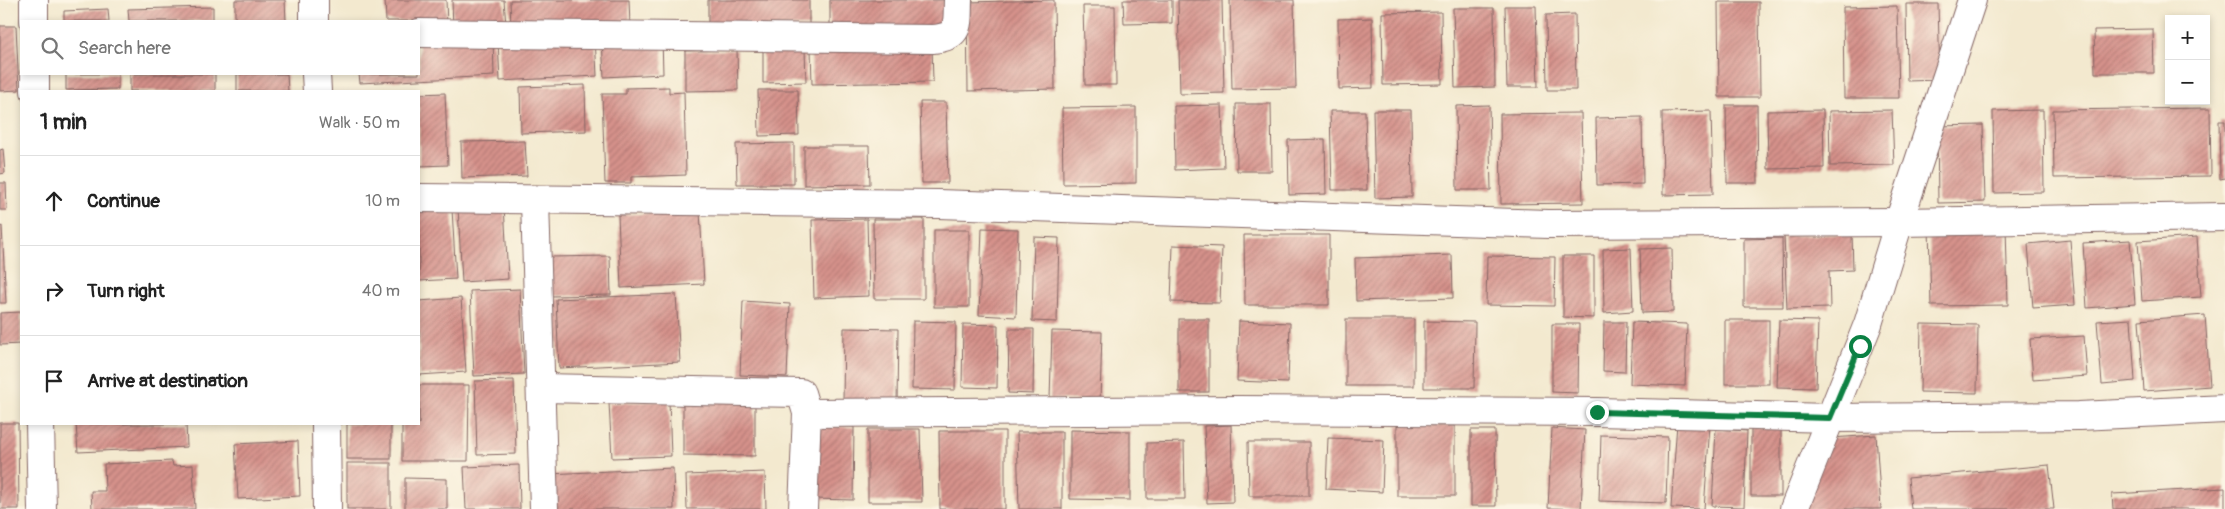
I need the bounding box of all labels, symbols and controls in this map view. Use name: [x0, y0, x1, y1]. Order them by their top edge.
map controls: [2165, 15, 2210, 105]
button: +: [2165, 15, 2210, 60]
search box: [20, 20, 420, 75]
icon: search: [38, 34, 66, 62]
text: Search here: [78, 36, 171, 60]
button: −: [2165, 60, 2210, 105]
text: 1 min: [40, 109, 87, 136]
text: Walk · 50 m: [319, 113, 400, 133]
icon: ahead: [40, 187, 68, 215]
text: Continue: [87, 189, 160, 213]
text: 10 m: [365, 191, 400, 211]
icon: right: [40, 277, 68, 305]
text: Turn right: [87, 279, 165, 303]
text: 40 m: [362, 281, 400, 301]
route start: [1849, 335, 1872, 358]
icon: arrive: [40, 367, 68, 395]
text: Arrive at destination: [87, 369, 248, 393]
route end: [1586, 401, 1609, 424]

